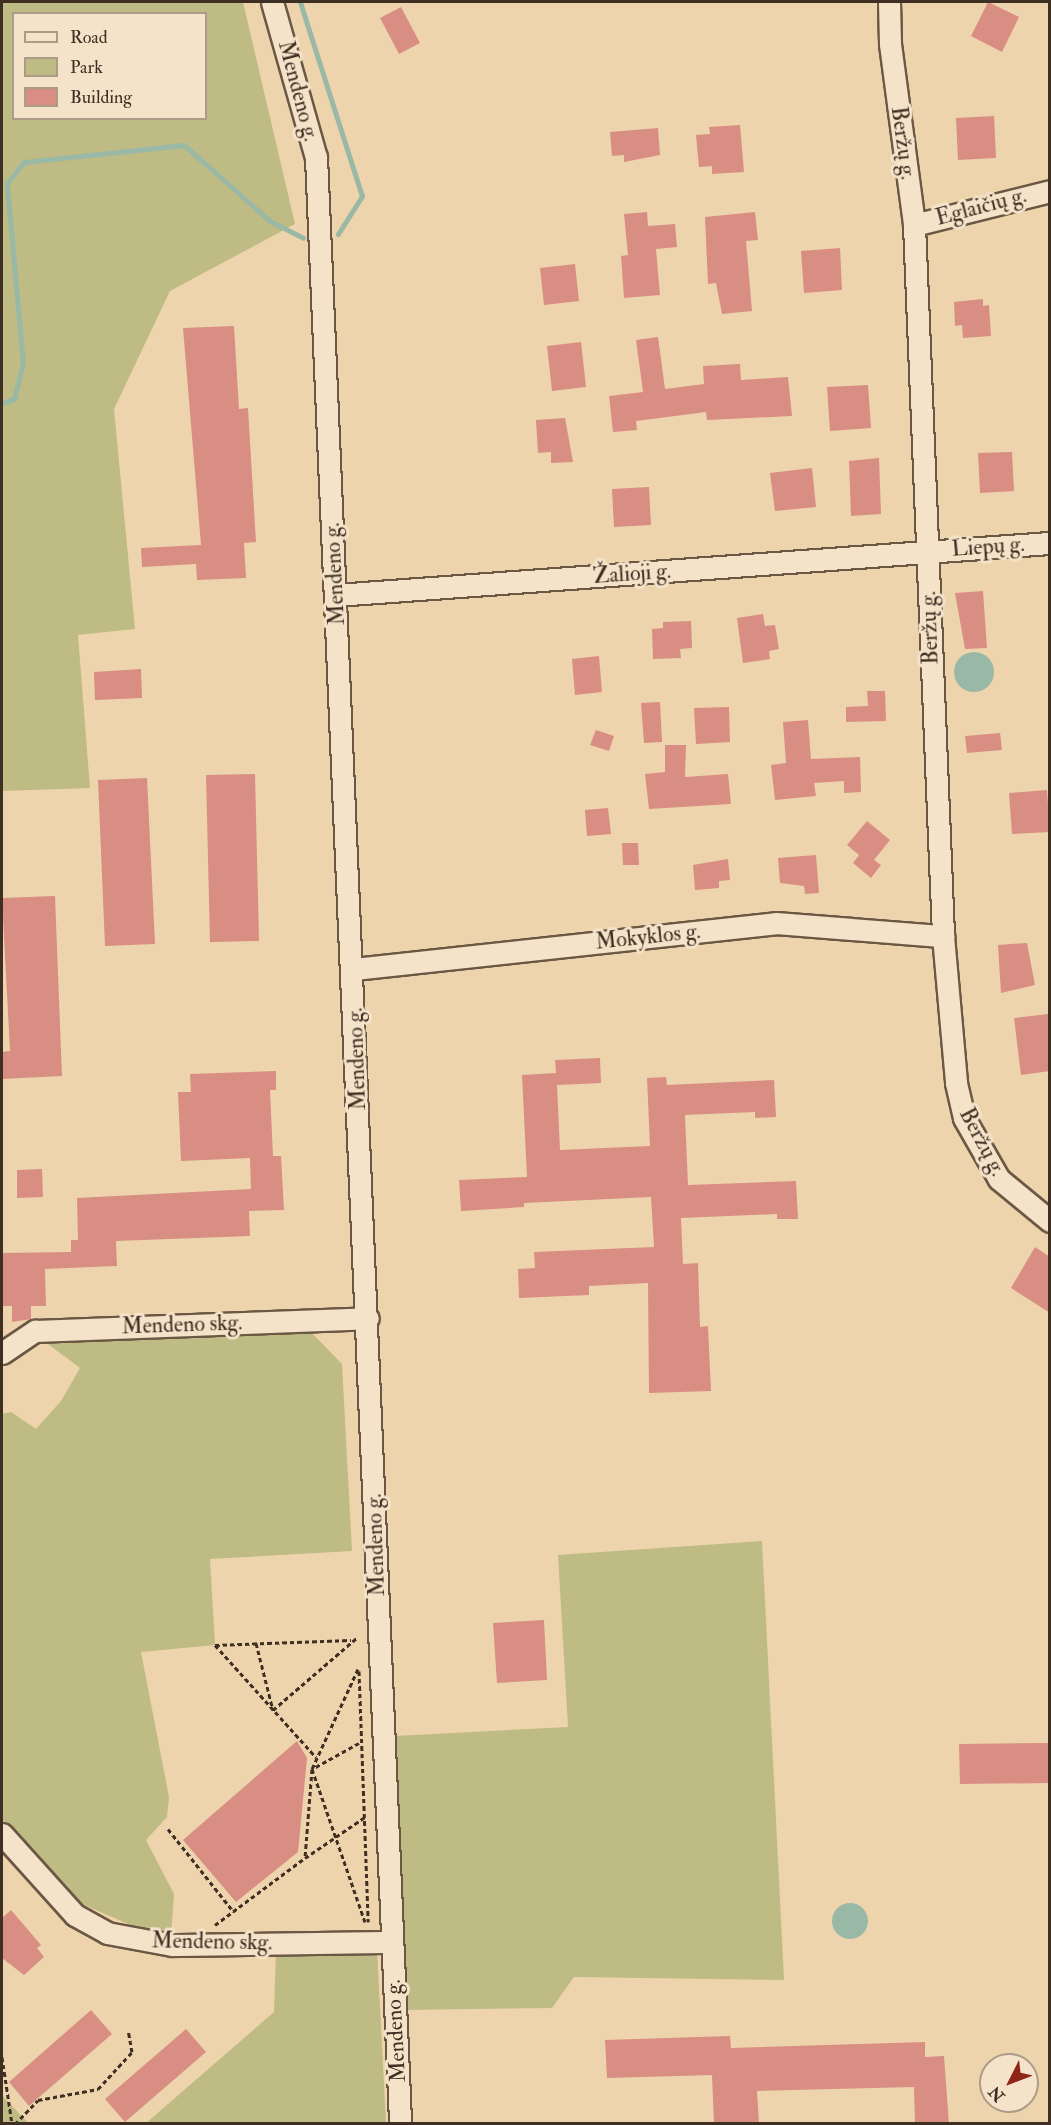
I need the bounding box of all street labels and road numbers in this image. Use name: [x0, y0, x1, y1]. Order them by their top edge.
street label: Mendeno g.: [272, 38, 324, 144]
street label: Beržų g.: [885, 105, 921, 181]
street label: Eglaičių g.: [933, 182, 1029, 232]
street label: Mendeno g.: [319, 522, 351, 626]
street label: Liepų g.: [951, 531, 1025, 563]
street label: Žalioji g.: [592, 558, 672, 590]
street label: Beržų g.: [916, 591, 944, 665]
street label: Mokyklos g.: [594, 918, 702, 956]
street label: Mendeno g.: [342, 1007, 372, 1111]
street label: Beržų g.: [953, 1103, 1011, 1181]
street label: Mendeno skg.: [121, 1310, 243, 1340]
street label: Mendeno g.: [361, 1493, 391, 1597]
street label: Mendeno skg.: [151, 1928, 273, 1956]
street label: Mendeno g.: [380, 1979, 412, 2083]

